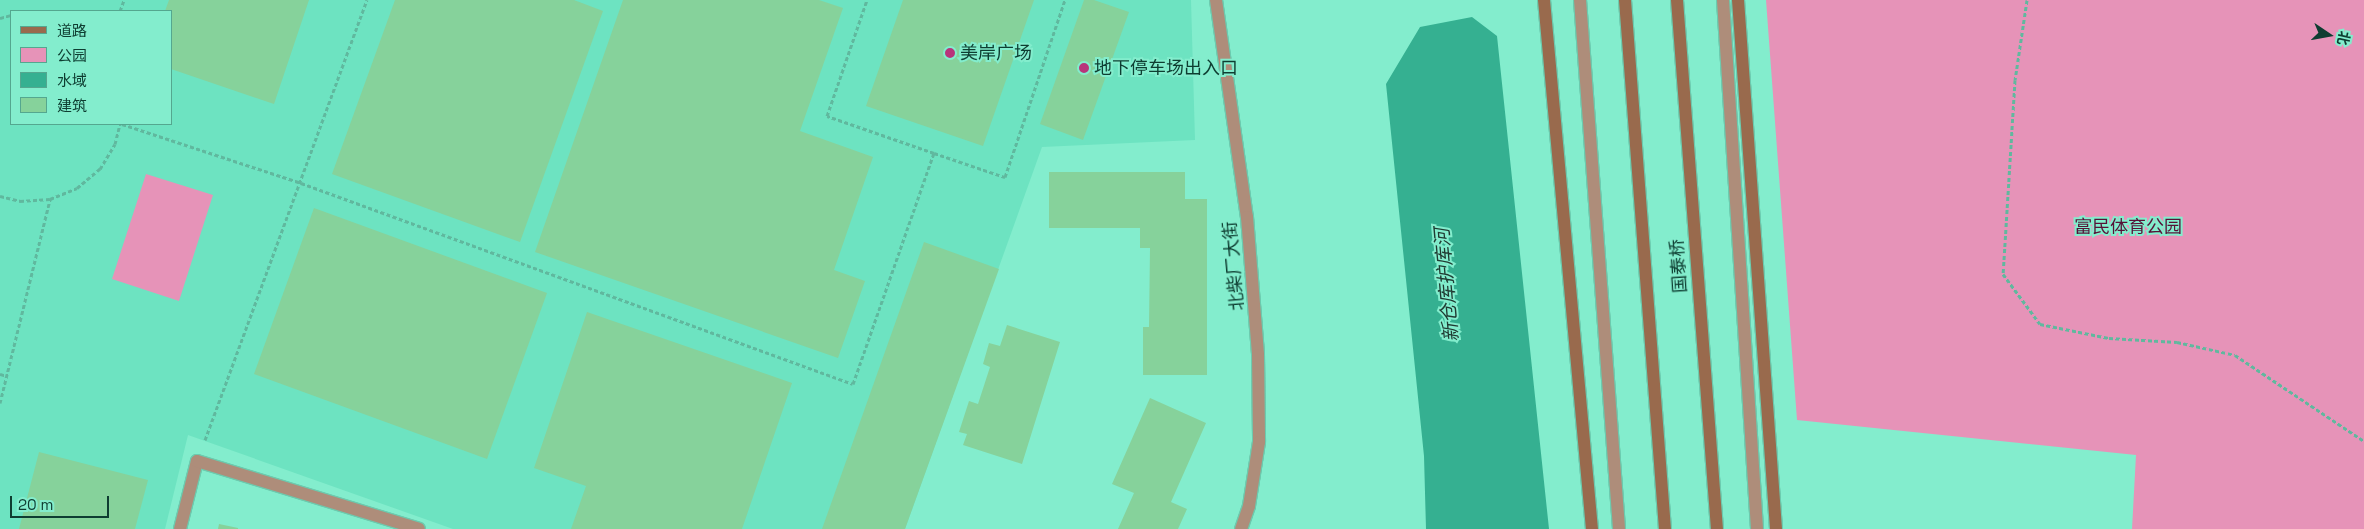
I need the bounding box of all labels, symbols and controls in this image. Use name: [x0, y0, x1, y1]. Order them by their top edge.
legend: [10, 10, 172, 125]
north arrow: [2304, 10, 2354, 60]
text: 道路: [57, 21, 87, 40]
text: 北: [2333, 29, 2354, 47]
place label: 美岸广场: [960, 42, 1032, 64]
text: 公园: [57, 46, 87, 65]
marker: 美岸广场: [944, 47, 956, 59]
place label: 地下停车场出入口: [1094, 57, 1238, 79]
marker: 地下停车场出入口: [1078, 62, 1090, 74]
text: 水域: [57, 71, 87, 90]
text: 建筑: [57, 96, 87, 115]
park label: 富民体育公园: [2074, 216, 2182, 238]
street label: 北柴厂大街: [1219, 220, 1249, 312]
water label: 新仓库护库河: [1431, 227, 1463, 343]
street label: 国泰桥: [1666, 238, 1692, 294]
scale bar: [12, 486, 111, 518]
text: 20 m: [18, 495, 53, 514]

